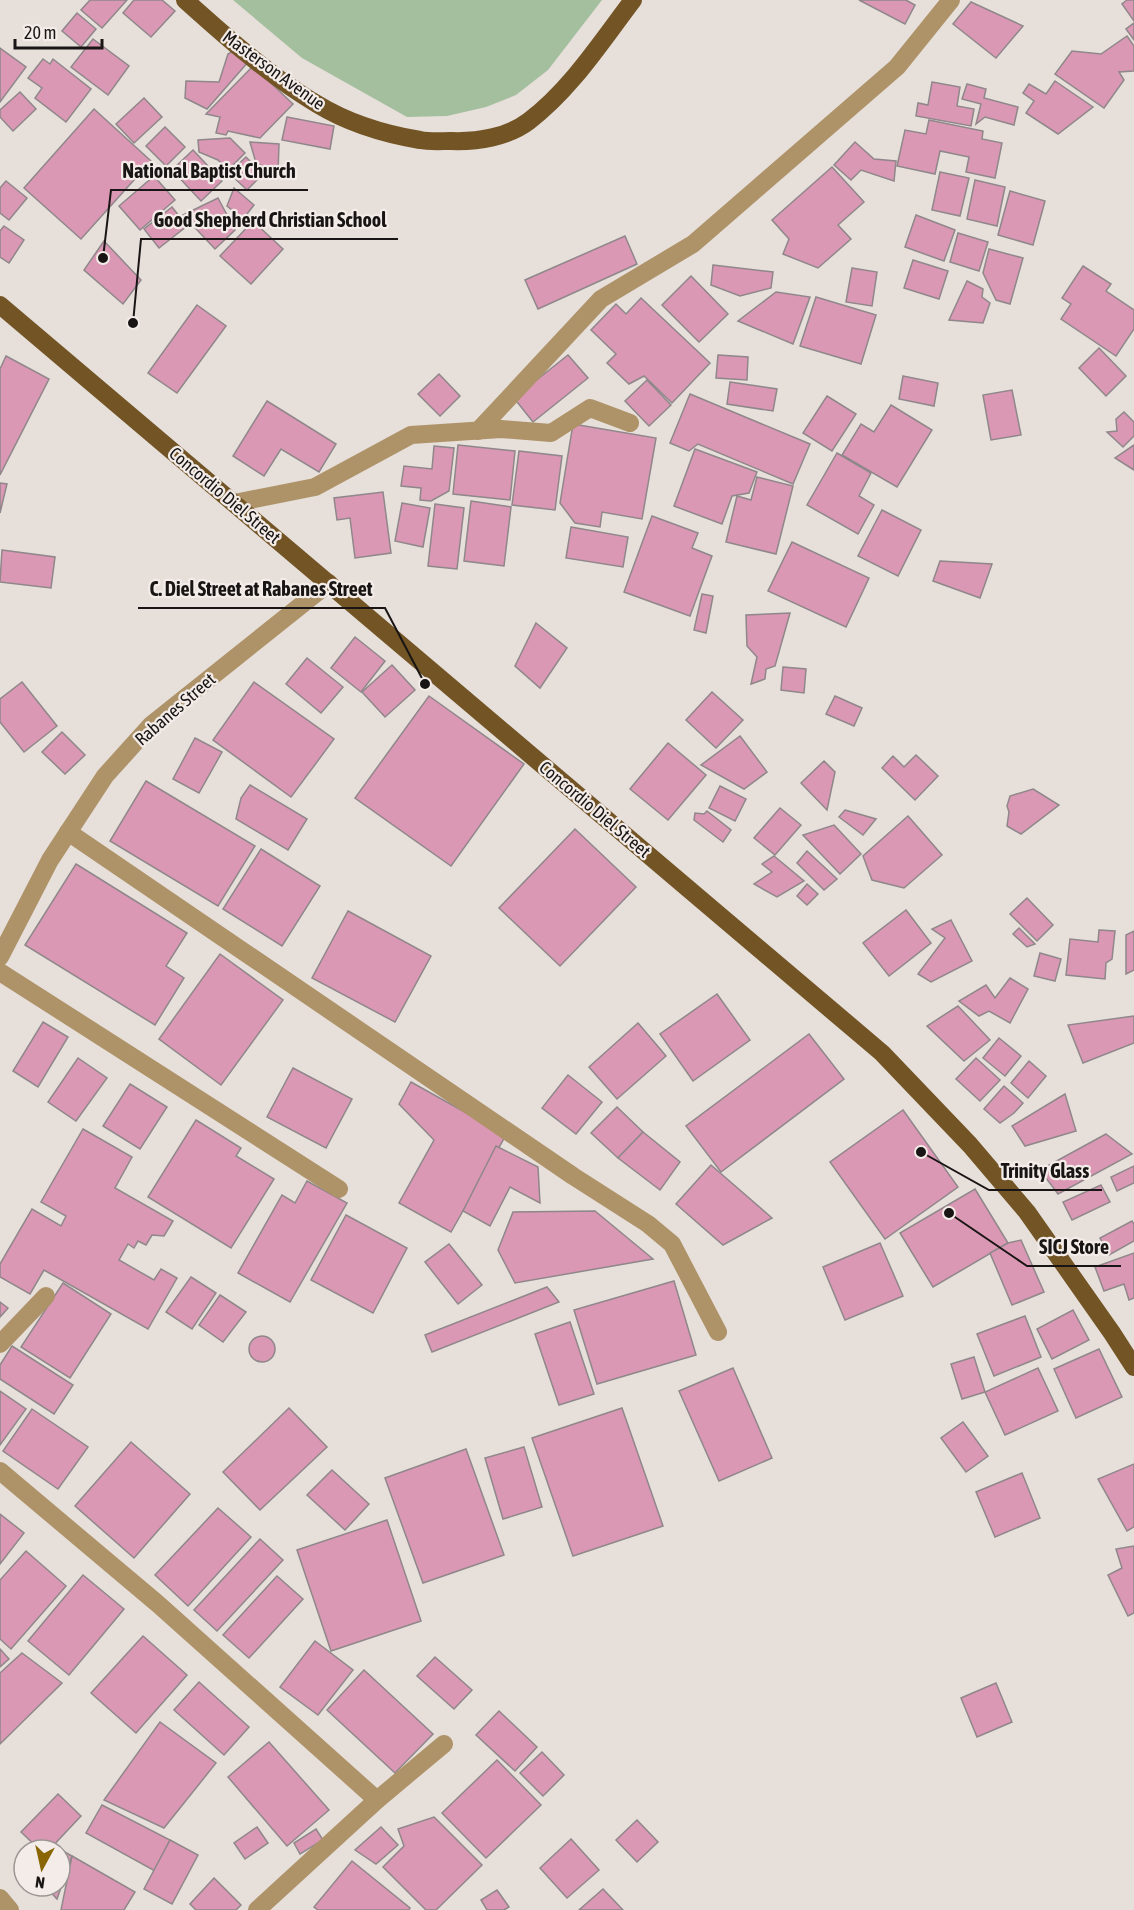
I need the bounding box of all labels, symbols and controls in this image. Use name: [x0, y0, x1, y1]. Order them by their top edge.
scale bar: [15, 12, 102, 50]
text: 20 m: [24, 22, 56, 43]
street label: Masterson Avenue: [219, 26, 329, 114]
callout: National Baptist Church: [111, 152, 308, 190]
text: National Baptist Church: [122, 159, 296, 182]
callout: Good Shepherd Christian School: [141, 201, 398, 239]
text: Good Shepherd Christian School: [153, 208, 387, 231]
street label: Concordio Diel Street: [165, 442, 285, 548]
callout: C. Diel Street at Rabanes Street: [138, 570, 385, 608]
text: C. Diel Street at Rabanes Street: [149, 577, 373, 600]
street label: Rabanes Street: [131, 668, 219, 750]
street label: Concordio Diel Street: [535, 756, 655, 862]
callout: Trinity Glass: [989, 1152, 1102, 1190]
text: Trinity Glass: [1001, 1159, 1089, 1182]
callout: SICJ Store: [1027, 1228, 1121, 1266]
text: SICJ Store: [1039, 1235, 1109, 1258]
north arrow: [12, 1838, 72, 1898]
text: N: [34, 1873, 46, 1892]

